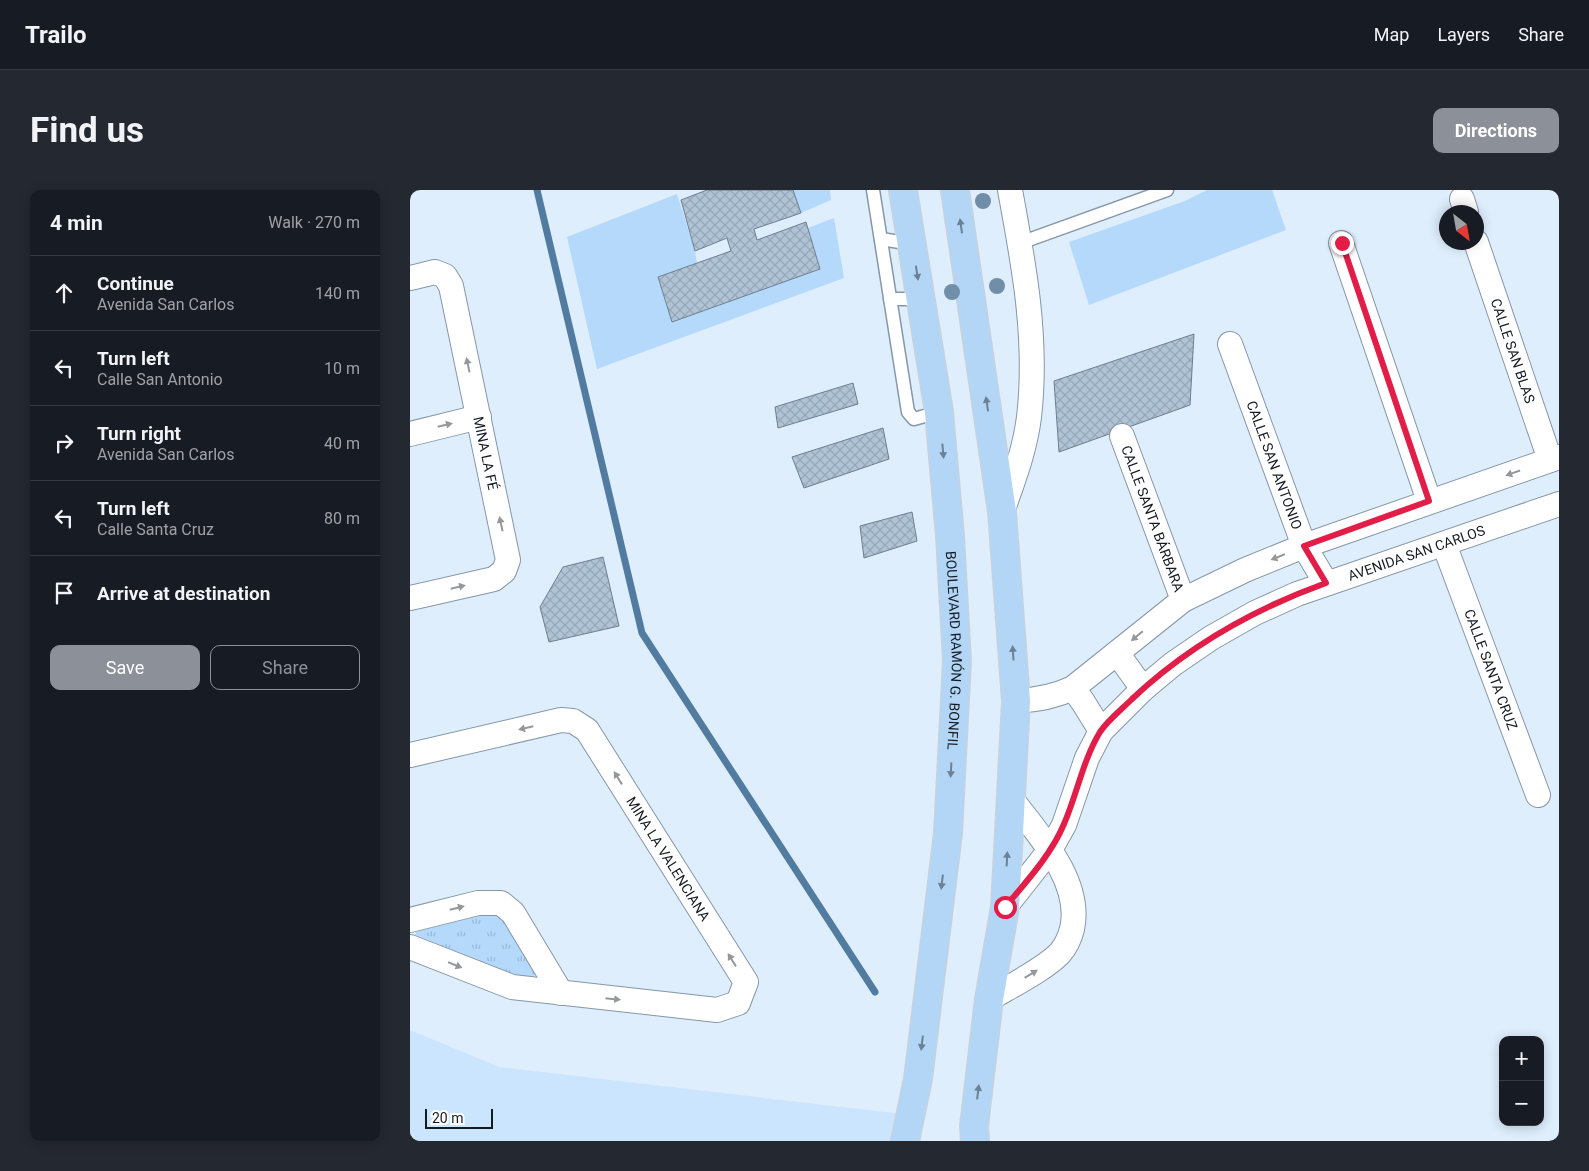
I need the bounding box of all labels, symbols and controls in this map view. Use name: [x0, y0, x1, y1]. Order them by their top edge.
text: Trailo: [25, 21, 87, 49]
text: Map: [1374, 24, 1409, 45]
text: Layers: [1437, 24, 1490, 45]
text: Share: [1518, 24, 1564, 45]
button: Directions: [1433, 108, 1559, 153]
text: Find us: [30, 110, 144, 151]
north arrow: [1439, 205, 1484, 250]
text: 4 min: [50, 211, 103, 235]
text: Walk · 270 m: [268, 213, 360, 232]
one-way arrow: [956, 218, 964, 234]
route end: [1331, 232, 1354, 255]
one-way arrow: [913, 265, 921, 281]
text: Continue: [97, 272, 174, 295]
icon: ahead: [50, 279, 78, 307]
text: 140 m: [315, 284, 360, 303]
text: Avenida San Carlos: [97, 295, 234, 314]
street label: CALLE SAN BLAS: [1488, 296, 1538, 405]
text: Turn left: [97, 347, 170, 370]
icon: left: [50, 354, 78, 382]
one-way arrow: [464, 357, 472, 372]
text: 10 m: [324, 359, 360, 378]
text: Calle San Antonio: [97, 370, 223, 389]
one-way arrow: [982, 396, 990, 412]
street label: CALLE SAN ANTONIO: [1243, 399, 1305, 532]
street label: MINA LA FÉ: [470, 415, 502, 492]
one-way arrow: [437, 421, 452, 429]
text: Turn right: [97, 422, 181, 445]
icon: right: [50, 429, 78, 457]
text: 40 m: [324, 434, 360, 453]
one-way arrow: [939, 443, 947, 459]
street label: CALLE SANTA BÁRBARA: [1118, 443, 1187, 594]
text: Avenida San Carlos: [97, 445, 234, 464]
one-way arrow: [1505, 469, 1520, 477]
text: Turn left: [97, 497, 170, 520]
icon: left: [50, 504, 78, 532]
text: 80 m: [324, 509, 360, 528]
one-way arrow: [497, 516, 505, 531]
text: Calle Santa Cruz: [97, 520, 214, 539]
street label: AVENIDA SAN CARLOS: [1346, 522, 1487, 584]
street label: BOULEVARD RAMÓN G. BONFIL: [943, 551, 966, 751]
one-way arrow: [1270, 554, 1285, 561]
icon: arrive: [50, 579, 78, 607]
text: Arrive at destination: [97, 582, 270, 605]
one-way arrow: [450, 583, 465, 591]
street label: CALLE SANTA CRUZ: [1461, 607, 1521, 732]
one-way arrow: [1131, 631, 1144, 642]
button: Save: [50, 645, 200, 690]
button: Share: [210, 645, 360, 690]
one-way arrow: [1008, 645, 1016, 661]
one-way arrow: [518, 724, 533, 732]
one-way arrow: [947, 762, 955, 778]
one-way arrow: [613, 771, 622, 785]
street label: MINA LA VALENCIANA: [623, 794, 713, 924]
one-way arrow: [1004, 850, 1012, 866]
one-way arrow: [938, 874, 946, 890]
route start: [994, 896, 1017, 919]
one-way arrow: [450, 904, 465, 912]
one-way arrow: [728, 953, 737, 966]
one-way arrow: [448, 961, 463, 969]
one-way arrow: [1024, 969, 1037, 978]
one-way arrow: [605, 995, 621, 1003]
one-way arrow: [918, 1035, 926, 1051]
map controls: [1499, 1036, 1544, 1126]
button: +: [1499, 1036, 1544, 1081]
button: −: [1499, 1081, 1544, 1126]
one-way arrow: [974, 1084, 982, 1100]
scale bar: [425, 1106, 492, 1129]
text: 20 m: [432, 1110, 464, 1126]

